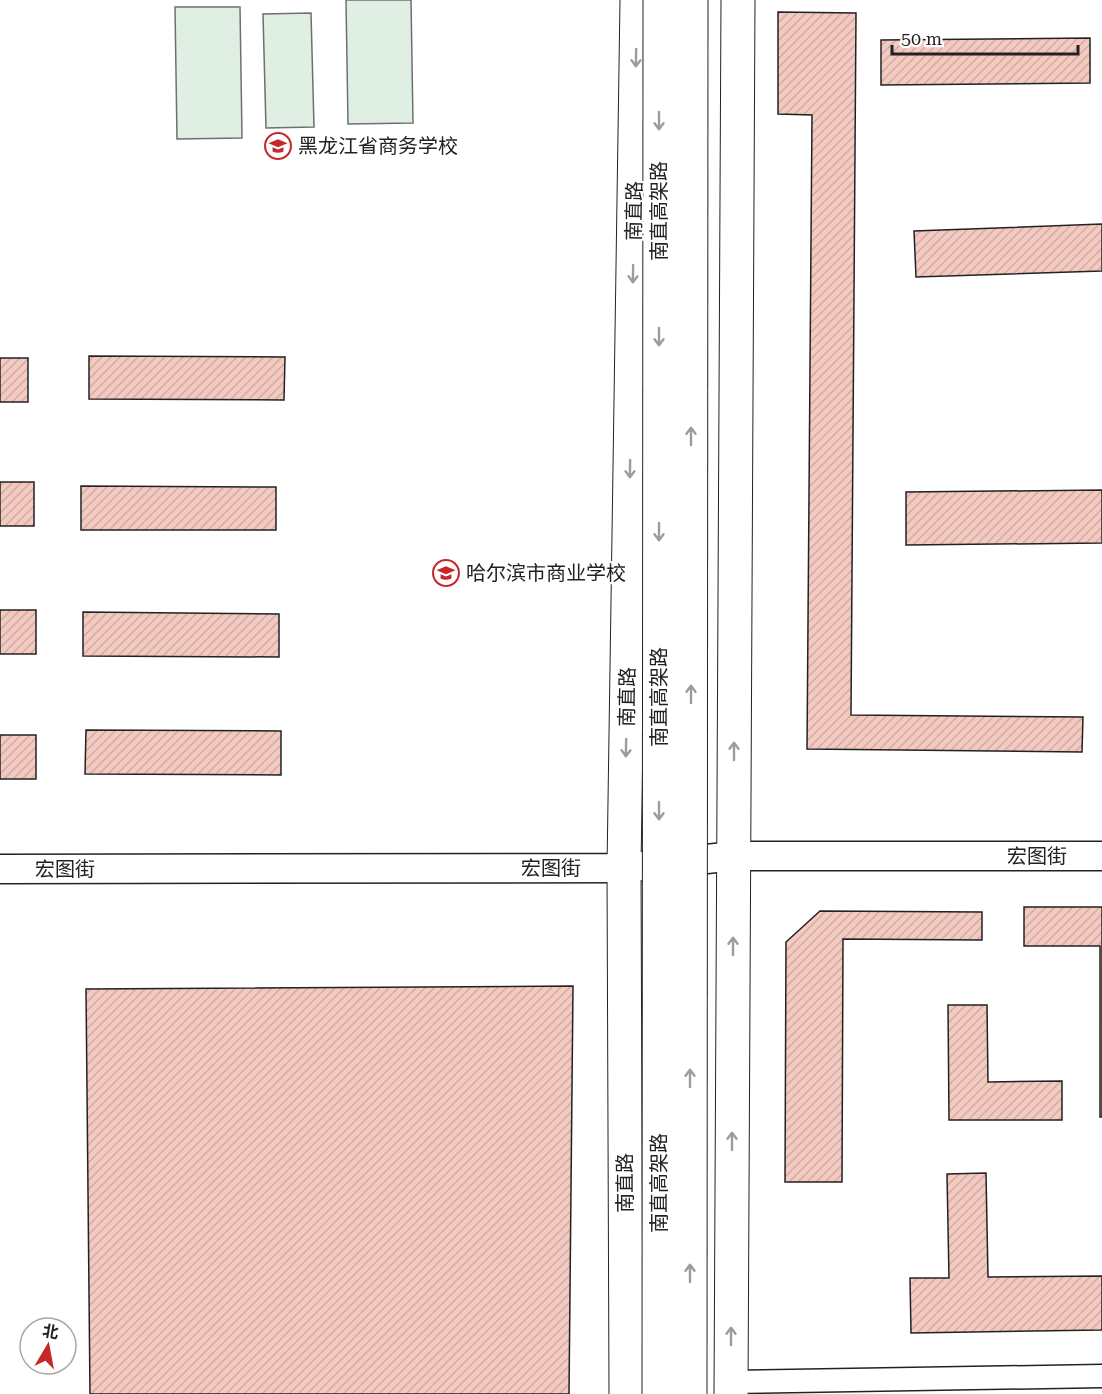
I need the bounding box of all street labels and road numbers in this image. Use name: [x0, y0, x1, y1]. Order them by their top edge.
street label: 南直高架路: [647, 161, 671, 261]
street label: 南直路: [621, 181, 647, 241]
street label: 南直高架路: [647, 647, 671, 747]
street label: 南直路: [614, 667, 640, 727]
street label: 宏图街: [1007, 844, 1067, 868]
street label: 宏图街: [521, 856, 581, 880]
street label: 宏图街: [35, 857, 95, 881]
street label: 南直高架路: [647, 1133, 671, 1233]
street label: 南直路: [613, 1153, 637, 1213]

